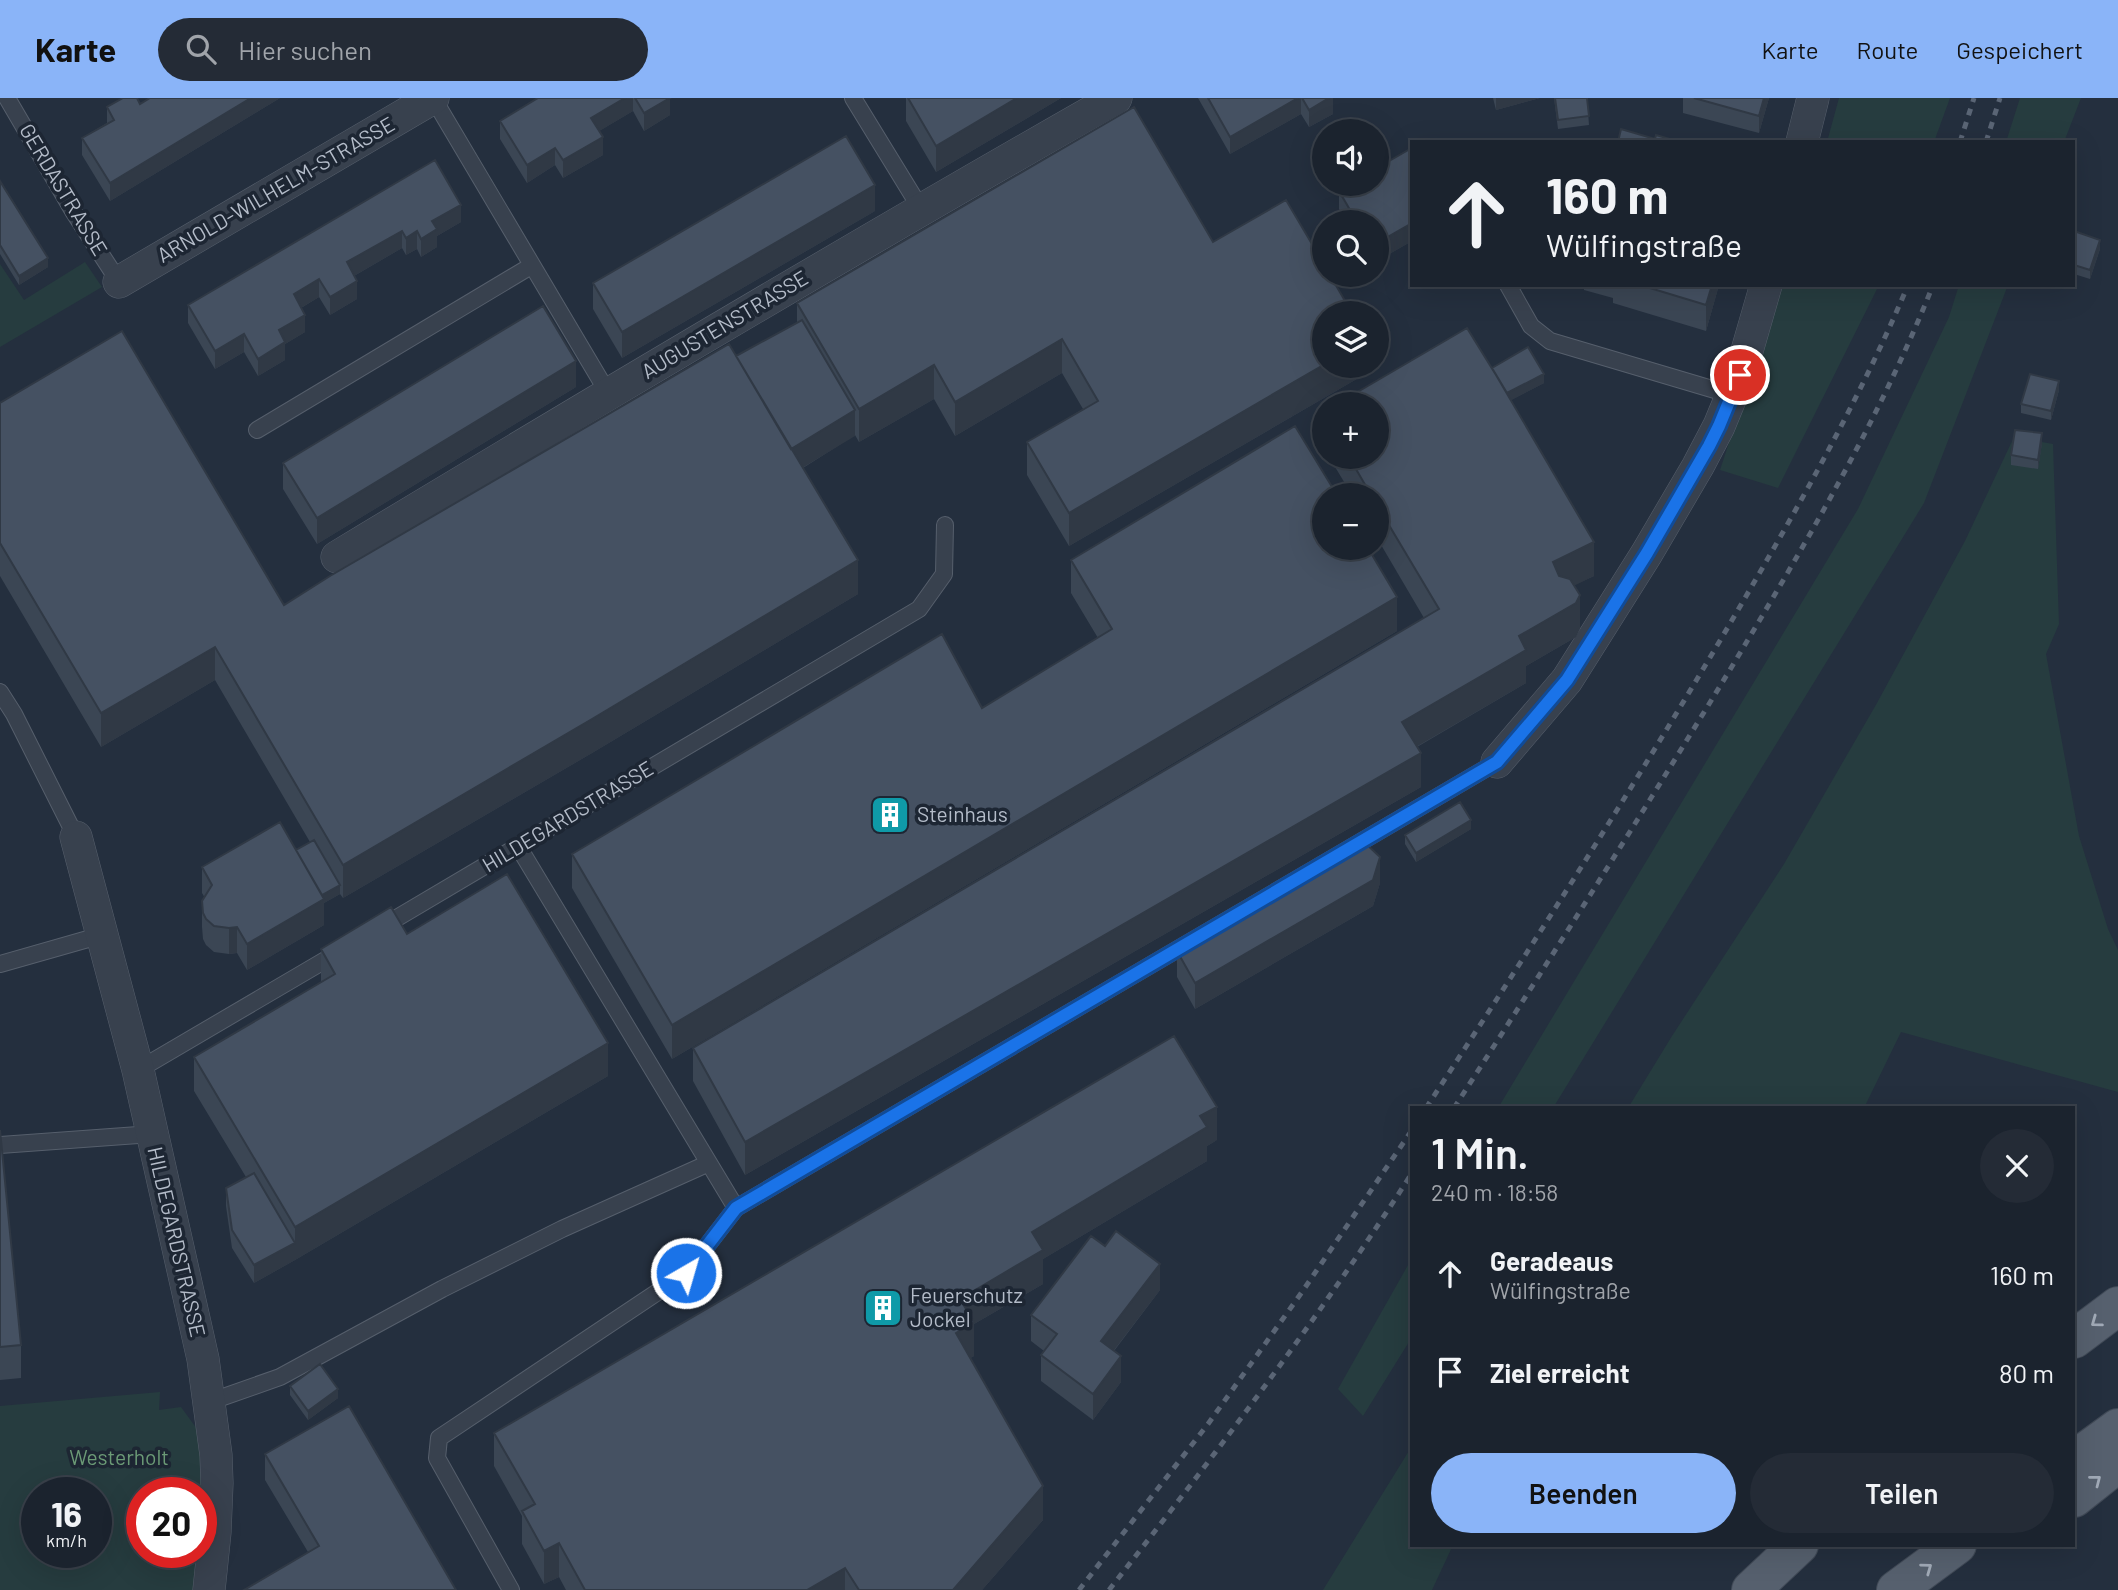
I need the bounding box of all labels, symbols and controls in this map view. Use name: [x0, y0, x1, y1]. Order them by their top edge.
search box: [158, 18, 648, 81]
text: Karte: [35, 29, 116, 69]
icon: search: [182, 30, 220, 68]
text: Hier suchen: [238, 34, 372, 65]
text: Karte: [1761, 35, 1819, 64]
text: Route: [1857, 35, 1918, 64]
text: Gespeichert: [1956, 35, 2083, 64]
street label: ARNOLD-WILHELM-STRASSE: [152, 110, 398, 267]
street label: GERDASTRASSE: [15, 119, 114, 260]
map controls: [1312, 119, 1389, 560]
button: sound: [1312, 119, 1389, 196]
text: 160 m: [1546, 165, 1668, 224]
icon: ahead: [1431, 168, 1522, 259]
button: search: [1312, 210, 1389, 287]
text: Wülfingstraße: [1546, 225, 1742, 263]
street label: AUGUSTENSTRASSE: [636, 264, 812, 383]
button: layers: [1312, 301, 1389, 378]
pin: [1710, 345, 1770, 405]
icon: arrive: [1721, 356, 1759, 394]
button: +: [1312, 392, 1389, 469]
button: −: [1312, 483, 1389, 560]
street label: HILDEGARDSTRASSE: [477, 755, 657, 877]
building icon: Steinhaus: [869, 794, 911, 836]
place label: Steinhaus: [917, 801, 1008, 826]
text: 1 Min.: [1431, 1127, 1529, 1177]
button: close: [1980, 1129, 2054, 1203]
street label: HILDEGARDSTRASSE: [143, 1144, 212, 1339]
text: 240 m · 18:58: [1431, 1178, 1558, 1206]
position arrow: [649, 1236, 723, 1310]
text: Geradeaus: [1490, 1245, 1613, 1276]
icon: ahead: [1431, 1255, 1469, 1293]
text: 160 m: [1990, 1259, 2054, 1290]
text: Wülfingstraße: [1490, 1276, 1631, 1304]
place label: Feuerschutz Jockel: [910, 1282, 1023, 1331]
building icon: Feuerschutz Jockel: [862, 1287, 904, 1329]
one-way arrow: [2091, 1314, 2104, 1327]
icon: arrive: [1431, 1353, 1469, 1391]
text: Ziel erreicht: [1490, 1357, 1630, 1388]
text: 80 m: [1999, 1357, 2054, 1388]
park label: Westerholt: [69, 1444, 169, 1469]
button: Beenden: [1431, 1453, 1736, 1533]
button: Teilen: [1750, 1453, 2054, 1533]
one-way arrow: [2088, 1476, 2101, 1489]
speed limit sign: 20: [126, 1477, 217, 1568]
text: 16: [51, 1492, 82, 1534]
text: km/h: [46, 1529, 87, 1551]
one-way arrow: [1919, 1563, 1931, 1576]

